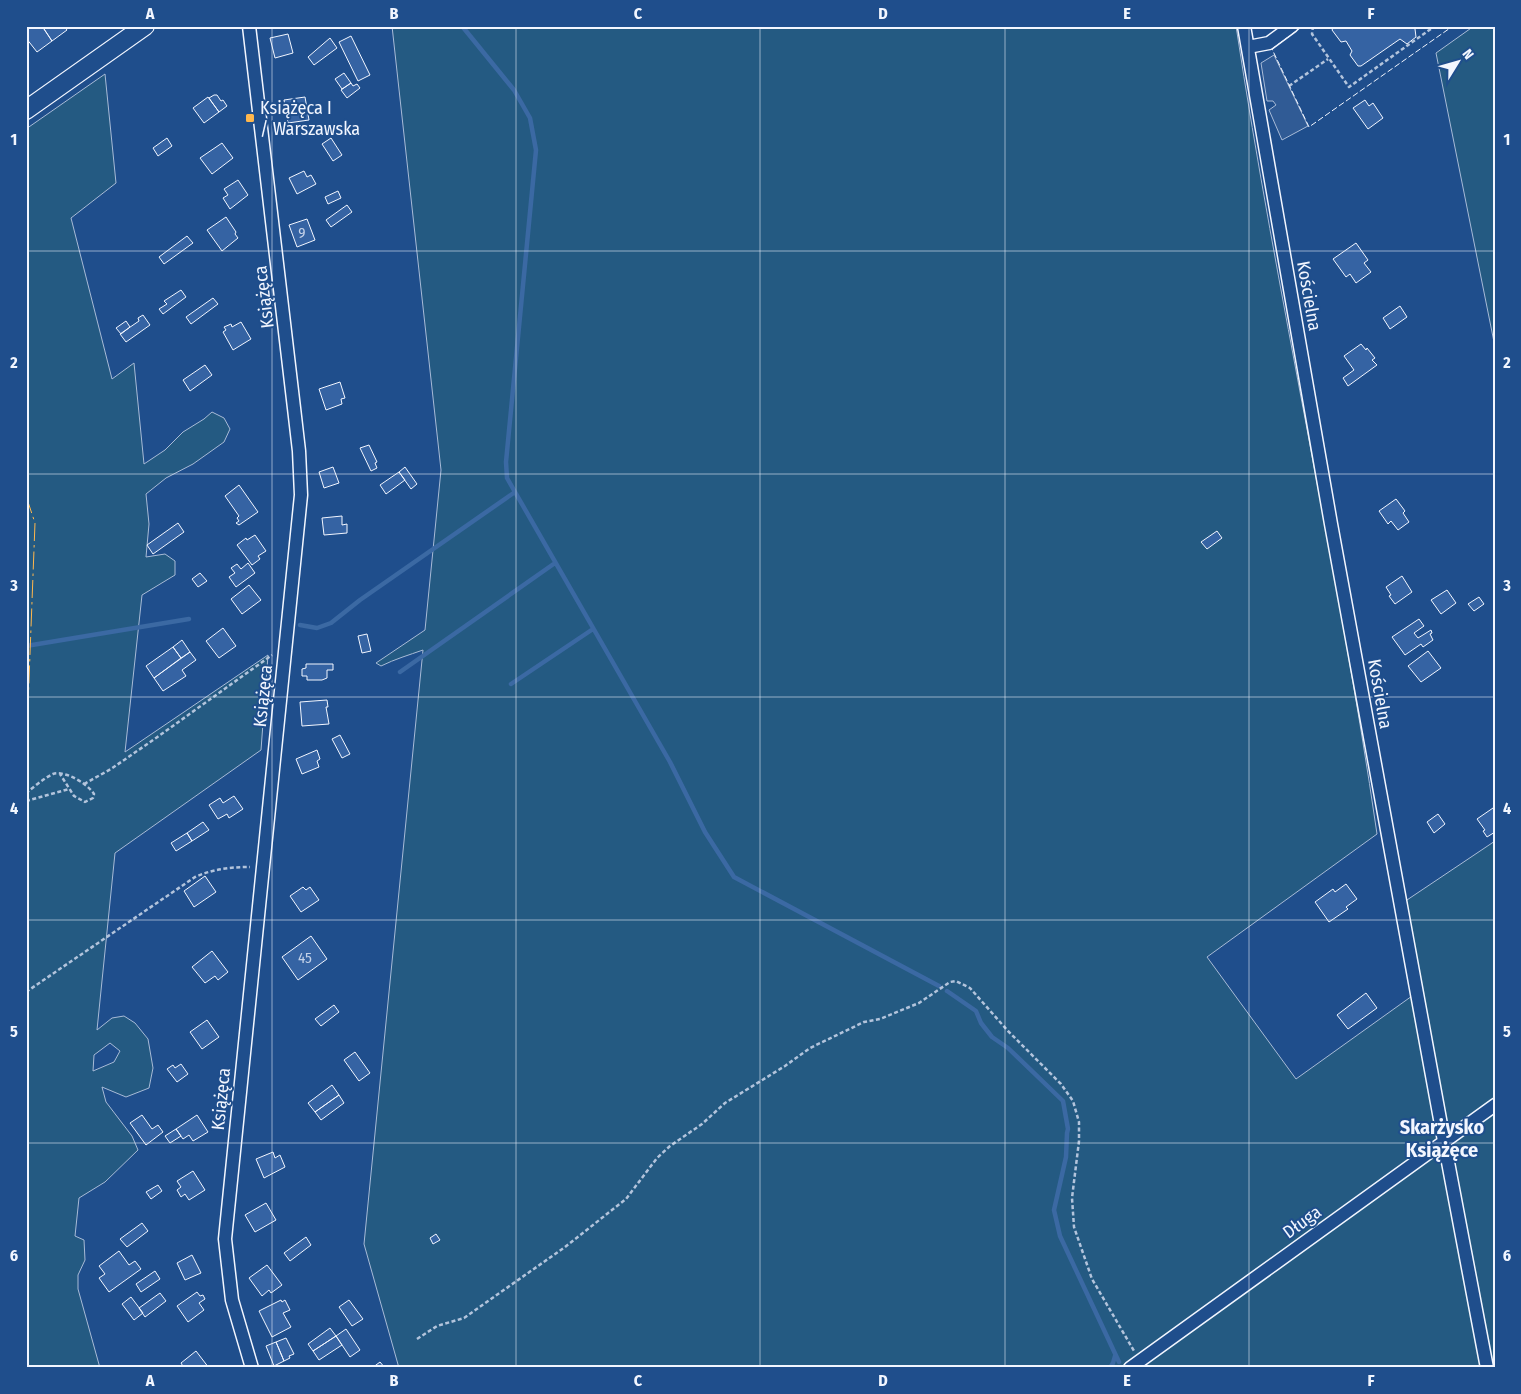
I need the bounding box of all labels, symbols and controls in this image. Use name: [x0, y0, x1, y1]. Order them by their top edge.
text: A: [145, 4, 155, 23]
text: B: [390, 4, 399, 23]
text: C: [634, 4, 643, 23]
text: D: [878, 4, 888, 23]
text: E: [1123, 4, 1131, 23]
text: F: [1367, 4, 1375, 23]
north arrow: [1434, 38, 1484, 88]
text: N: [1459, 46, 1477, 63]
place label: Książęca I / Warszawska: [260, 97, 360, 140]
marker: Książęca I / Warszawska: [244, 112, 256, 124]
text: 1: [11, 130, 17, 149]
text: 1: [1504, 130, 1510, 149]
house number: 9: [298, 224, 306, 242]
street label: Kościelna: [1292, 259, 1326, 333]
street label: Książęca: [249, 264, 279, 330]
text: 2: [9, 353, 18, 372]
text: 2: [1502, 353, 1511, 372]
text: 3: [9, 576, 18, 595]
text: 3: [1502, 576, 1511, 595]
street label: Kościelna: [1363, 657, 1397, 731]
street label: Książęca: [249, 663, 277, 728]
text: 4: [10, 799, 18, 818]
text: 4: [1503, 799, 1511, 818]
house number: 45: [298, 949, 312, 967]
text: 5: [10, 1022, 18, 1041]
text: 5: [1503, 1022, 1511, 1041]
street label: Książęca: [207, 1066, 235, 1131]
district label: Skarżysko Książęce: [1400, 1115, 1485, 1162]
street label: Długa: [1279, 1201, 1326, 1243]
text: 6: [10, 1246, 18, 1265]
text: 6: [1503, 1246, 1511, 1265]
text: A: [145, 1371, 155, 1390]
text: B: [390, 1371, 399, 1390]
text: C: [634, 1371, 643, 1390]
text: D: [878, 1371, 888, 1390]
text: E: [1123, 1371, 1131, 1390]
text: F: [1367, 1371, 1375, 1390]

